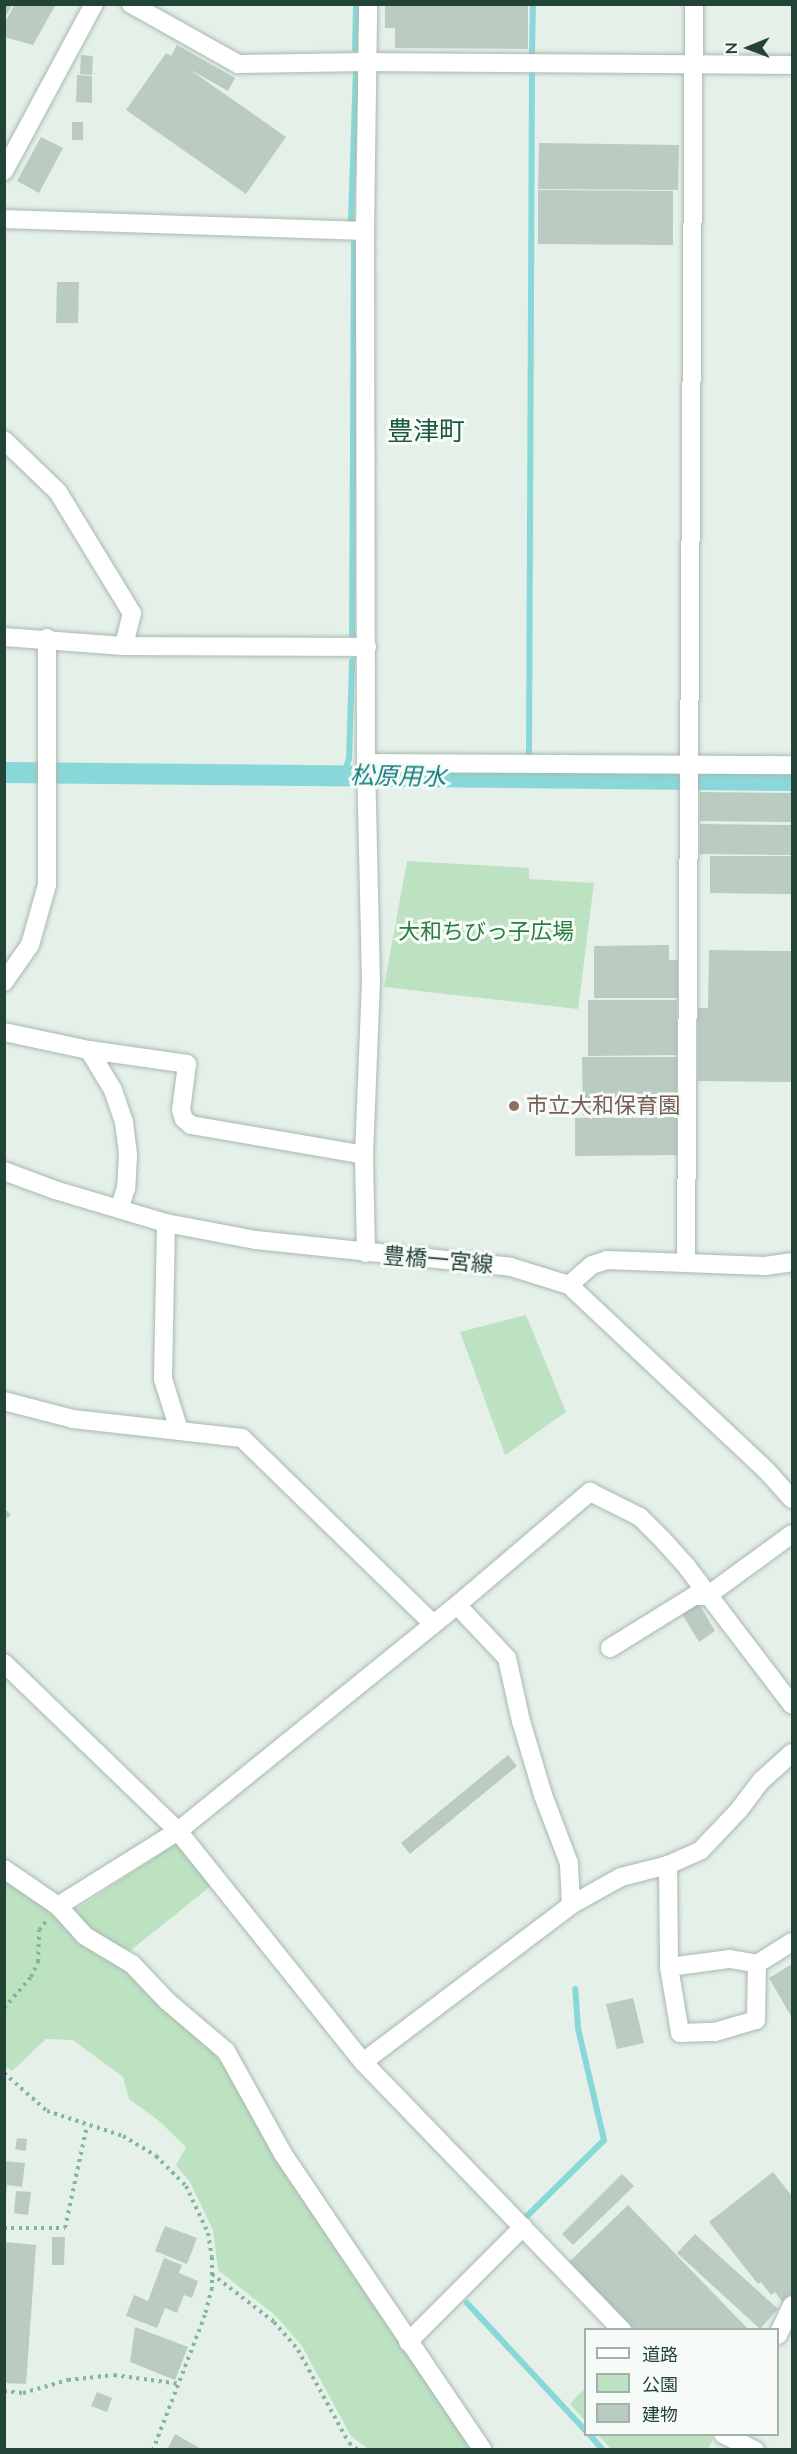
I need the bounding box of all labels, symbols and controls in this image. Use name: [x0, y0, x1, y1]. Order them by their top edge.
north arrow: [719, 18, 779, 78]
text: N: [721, 42, 741, 55]
district label: 豊津町: [387, 415, 465, 447]
water label: 松原用水: [350, 761, 446, 791]
park label: 大和ちびっ子広場: [398, 919, 574, 945]
place label: 市立大和保育園: [526, 1093, 680, 1119]
marker: 市立大和保育園: [507, 1099, 521, 1113]
street label: 豊橋一宮線: [382, 1242, 494, 1278]
legend: [584, 2328, 779, 2436]
text: 道路: [642, 2343, 678, 2366]
text: 公園: [642, 2373, 678, 2396]
text: 建物: [642, 2403, 678, 2426]

